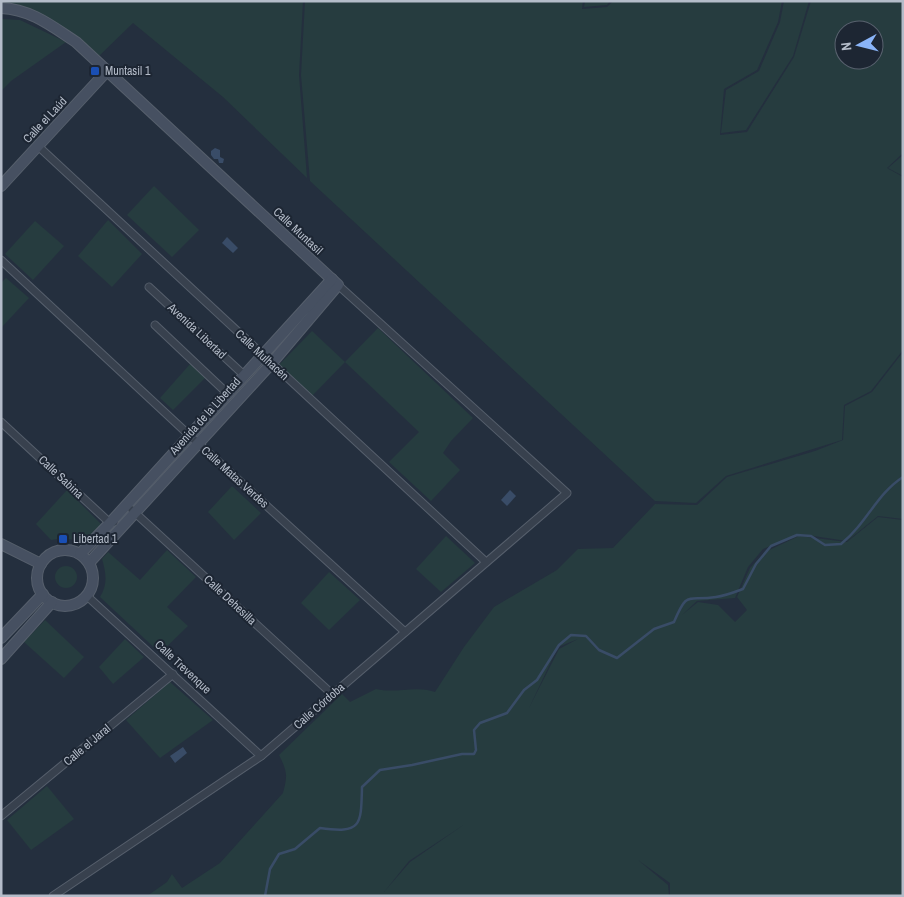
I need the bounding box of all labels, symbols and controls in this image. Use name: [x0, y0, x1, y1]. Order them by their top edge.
north arrow: [834, 20, 884, 70]
text: N: [837, 41, 856, 52]
place label: Muntasil 1: [105, 63, 151, 79]
marker: Muntasil 1: [89, 65, 101, 77]
street label: Calle el Laúd: [20, 94, 70, 146]
street label: Calle Muntasil: [270, 204, 326, 258]
street label: Avenida Libertad: [163, 299, 230, 362]
street label: Calle Mulhacén: [232, 326, 292, 384]
street label: Avenida de la Libertad: [165, 374, 244, 459]
street label: Calle Matas Verdes: [198, 443, 272, 512]
street label: Calle Sabina: [35, 452, 87, 502]
place label: Libertad 1: [73, 531, 118, 547]
marker: Libertad 1: [57, 533, 69, 545]
street label: Calle Dehesilla: [200, 572, 260, 629]
street label: Calle Trevenque: [151, 637, 215, 697]
street label: Calle Córdoba: [290, 679, 348, 733]
street label: Calle el Jaral: [60, 721, 114, 769]

